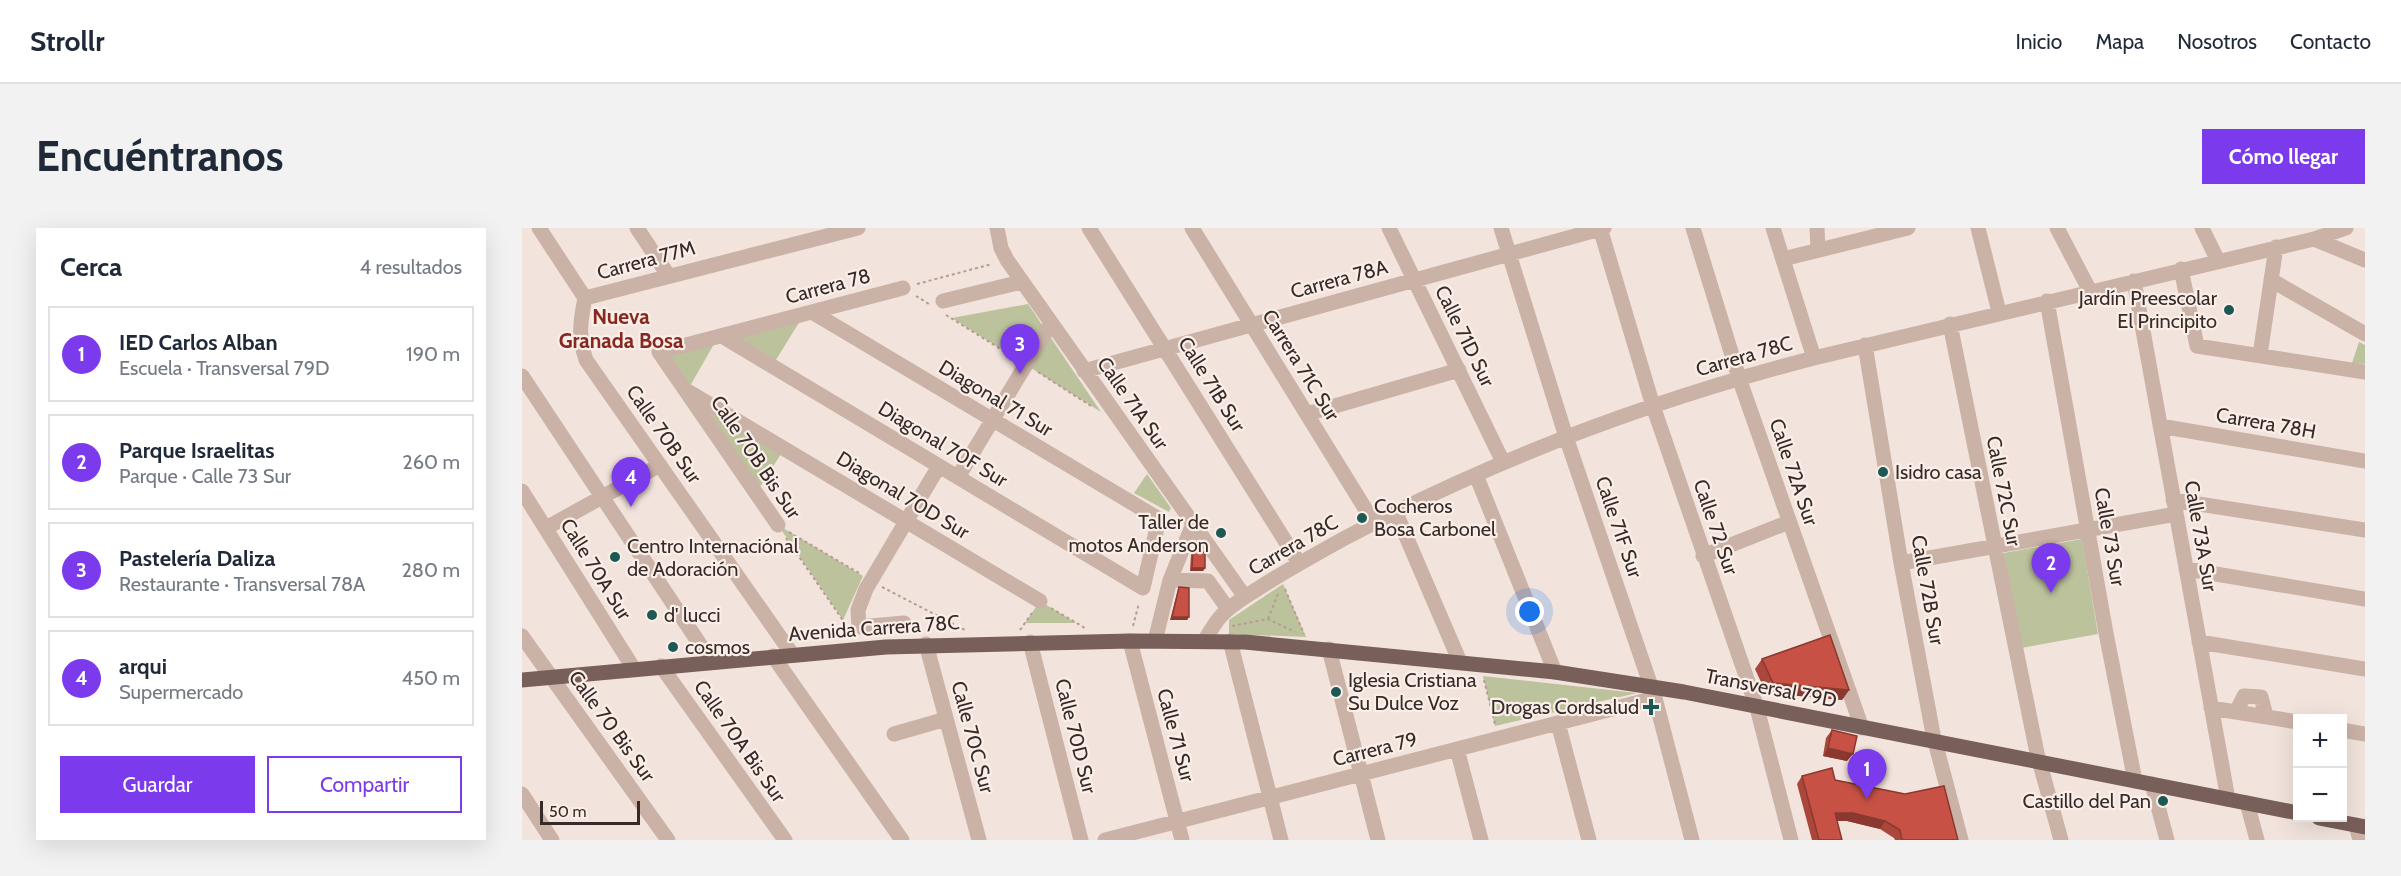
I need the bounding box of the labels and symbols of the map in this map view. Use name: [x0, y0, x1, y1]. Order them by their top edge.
street label: Carrera 77M: [594, 235, 698, 285]
street label: Carrera 78A: [1288, 254, 1391, 303]
street label: Carrera 78: [783, 263, 873, 309]
street label: Calle 71D Sur: [1430, 281, 1500, 391]
place label: Jardín Preescolar El Principito: [2078, 286, 2218, 333]
marker: Jardín Preescolar El Principito: [2222, 303, 2236, 317]
district label: Nueva Granada Bosa: [559, 304, 684, 353]
street label: Carrera 71C Sur: [1257, 305, 1345, 426]
pin: 3: [1000, 324, 1040, 374]
street label: Carrera 78C: [1693, 331, 1795, 381]
street label: Calle 71B Sur: [1173, 332, 1251, 436]
street label: Calle 71A Sur: [1092, 352, 1174, 455]
street label: Diagonal 71 Sur: [935, 355, 1058, 442]
street label: Calle 70B Sur: [621, 380, 707, 488]
street label: Calle 70B Bis Sur: [706, 391, 806, 524]
street label: Diagonal 70F Sur: [874, 396, 1012, 492]
street label: Carrera 78H: [2214, 402, 2318, 444]
street label: Calle 72A Sur: [1764, 415, 1824, 529]
street label: Calle 72C Sur: [1982, 434, 2027, 549]
street label: Diagonal 70D Sur: [832, 446, 974, 544]
pin: 4: [612, 458, 650, 507]
place label: Isidro casa: [1895, 460, 1982, 484]
marker: Isidro casa: [1876, 465, 1890, 479]
street label: Calle 71F Sur: [1590, 473, 1648, 582]
street label: Calle 72 Sur: [1688, 476, 1744, 579]
street label: Calle 73A Sur: [2179, 479, 2223, 594]
street label: Calle 73 Sur: [2090, 486, 2131, 589]
place label: Cocheros Bosa Carbonel: [1374, 494, 1496, 541]
place label: Taller de motos Anderson: [1069, 510, 1209, 557]
street label: Carrera 78C: [1244, 510, 1342, 580]
marker: Cocheros Bosa Carbonel: [1355, 511, 1369, 525]
street label: Calle 70A Sur: [555, 514, 637, 625]
marker: Taller de motos Anderson: [1214, 526, 1228, 540]
street label: Calle 72B Sur: [1907, 533, 1950, 648]
place label: Centro Internaciónal de Adoración: [627, 534, 799, 581]
pin: 2: [2032, 544, 2071, 593]
marker: Centro Internaciónal de Adoración: [608, 550, 622, 564]
your location: [1515, 597, 1544, 626]
place label: d' lucci: [664, 603, 721, 627]
marker: d' lucci: [645, 608, 659, 622]
street label: Avenida Carrera 78C: [788, 610, 960, 646]
place label: cosmos: [685, 635, 750, 659]
marker: cosmos: [666, 640, 680, 654]
street label: Transversal 79D: [1703, 663, 1839, 713]
street label: Calle 70 Bis Sur: [564, 666, 661, 787]
place label: Iglesia Cristiana Su Dulce Voz: [1348, 668, 1477, 715]
street label: Calle 70A Bis Sur: [689, 675, 791, 807]
street label: Calle 70D Sur: [1050, 676, 1102, 796]
street label: Calle 70C Sur: [947, 678, 1000, 796]
marker: Iglesia Cristiana Su Dulce Voz: [1329, 685, 1343, 699]
street label: Calle 71 Sur: [1152, 686, 1200, 785]
place label: Drogas Cordsalud: [1491, 695, 1639, 719]
marker: Drogas Cordsalud: [1644, 700, 1658, 714]
street label: Carrera 79: [1330, 727, 1420, 771]
pin: 1: [1848, 750, 1886, 799]
place label: Castillo del Pan: [2022, 789, 2151, 813]
marker: Castillo del Pan: [2156, 794, 2170, 808]
scale bar: [540, 798, 640, 826]

